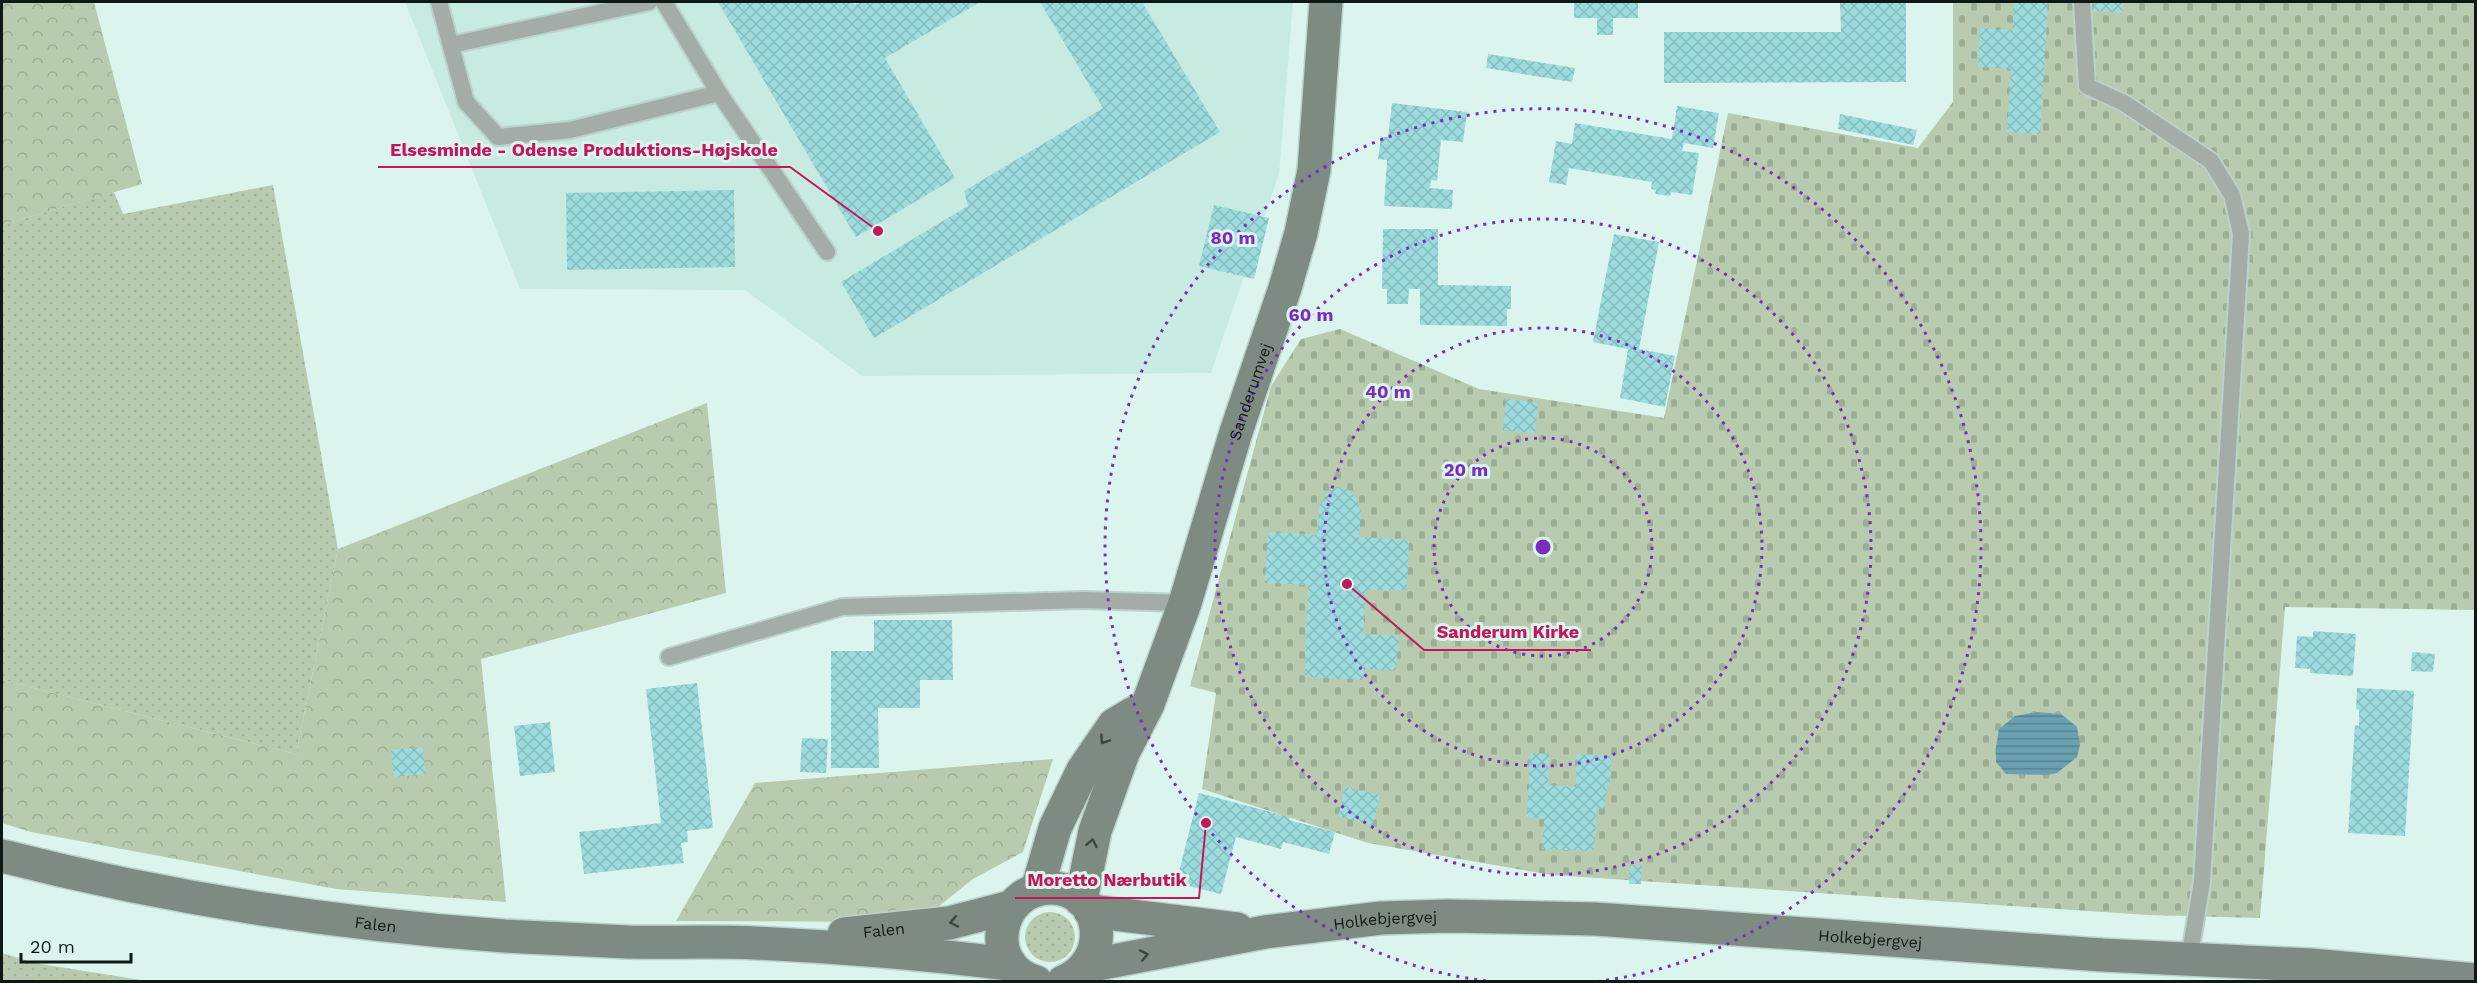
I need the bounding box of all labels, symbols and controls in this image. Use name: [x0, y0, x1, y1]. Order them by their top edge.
callout: Elsesminde - Odense Produktions-Højskole: [378, 131, 790, 167]
text: Elsesminde - Odense Produktions-Højskole: [390, 139, 778, 160]
text: 80 m: [1211, 227, 1255, 248]
text: 60 m: [1289, 304, 1333, 325]
street label: Sanderumvej: [1225, 341, 1276, 443]
text: 40 m: [1365, 381, 1411, 402]
text: 20 m: [1444, 459, 1488, 480]
centre of rings: [1533, 537, 1553, 557]
callout: Sanderum Kirke: [1424, 614, 1591, 650]
text: Sanderum Kirke: [1437, 621, 1579, 642]
one-way arrow: [1100, 733, 1111, 744]
one-way arrow: [1085, 838, 1098, 848]
callout: Moretto Nærbutik: [1015, 862, 1199, 898]
text: Moretto Nærbutik: [1027, 869, 1188, 890]
street label: Holkebjergvej: [1332, 907, 1437, 934]
street label: Falen: [353, 913, 397, 936]
one-way arrow: [949, 914, 959, 927]
street label: Falen: [862, 919, 906, 942]
scale bar: [21, 926, 130, 964]
street label: Holkebjergvej: [1818, 926, 1923, 952]
text: 20 m: [30, 936, 75, 957]
one-way arrow: [1139, 949, 1149, 962]

